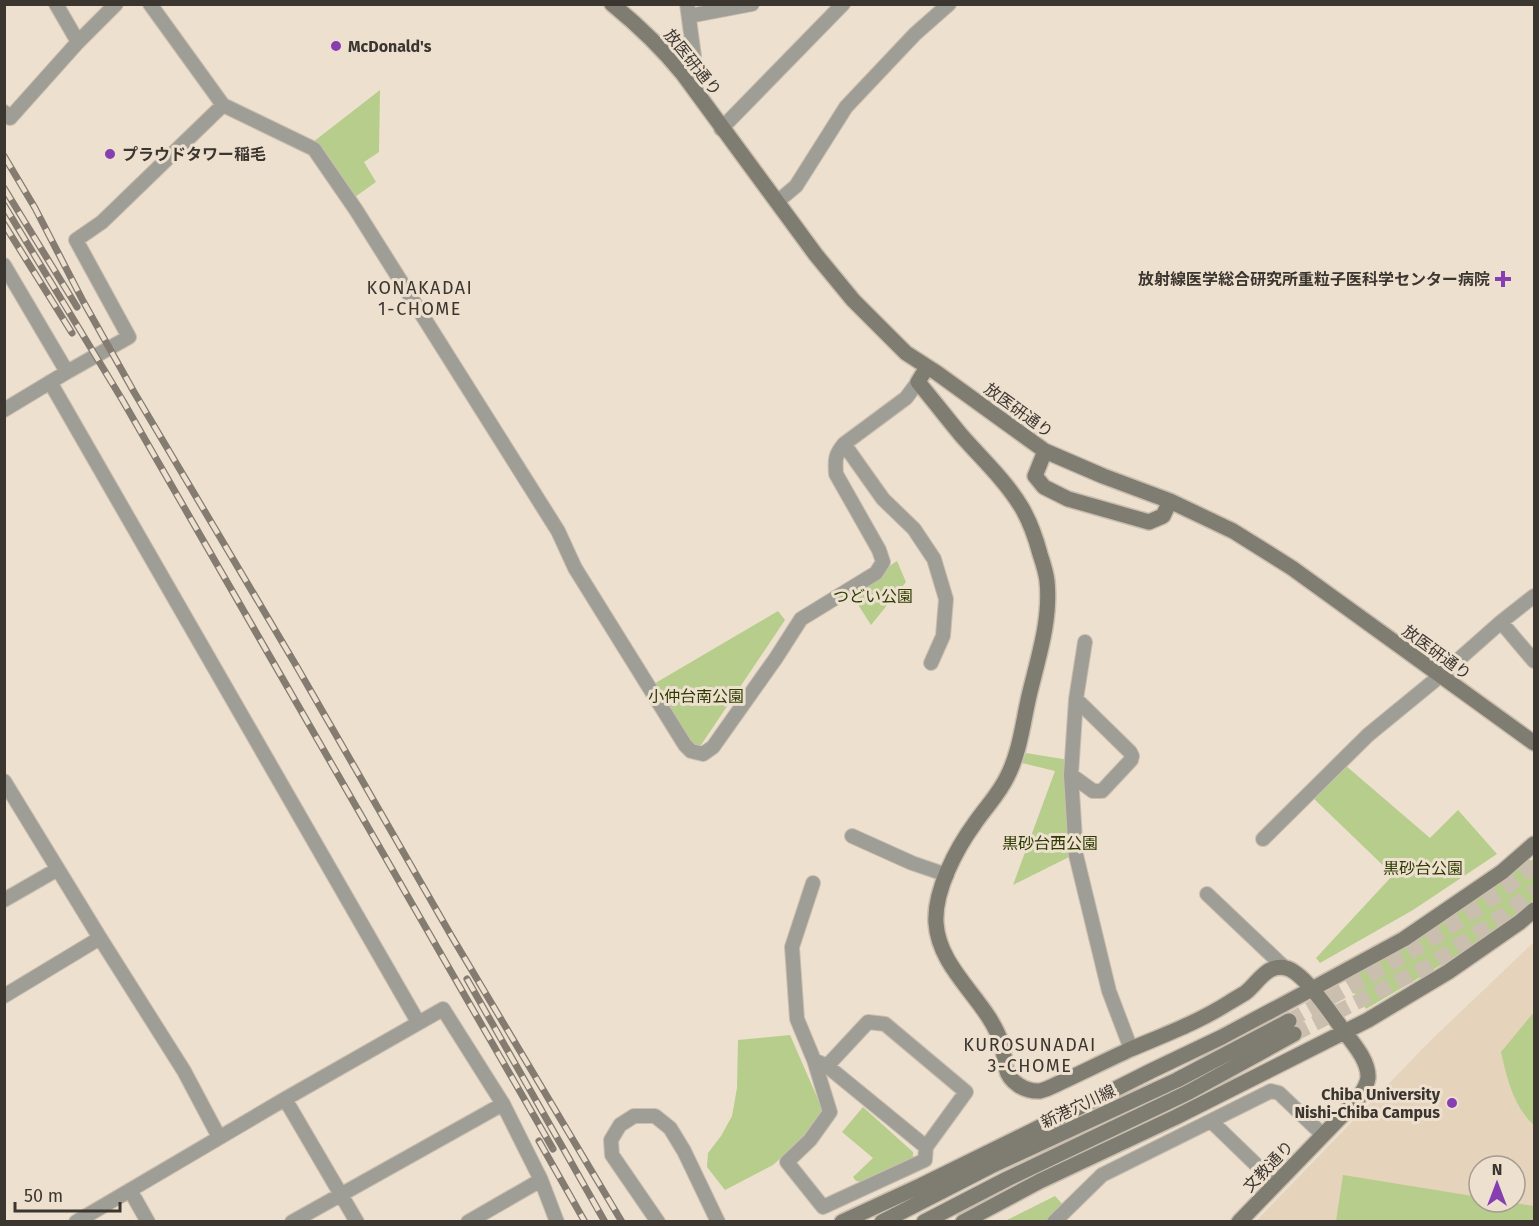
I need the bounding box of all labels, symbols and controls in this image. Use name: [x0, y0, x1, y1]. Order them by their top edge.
street label: 放医研通り: [660, 25, 725, 99]
place label: McDonald's: [348, 37, 432, 56]
marker: McDonald's: [329, 39, 343, 53]
place label: プラウドタワー稲毛: [122, 145, 266, 164]
marker: プラウドタワー稲毛: [103, 147, 117, 161]
place label: 放射線医学総合研究所重粒子医科学センター病院: [1138, 270, 1490, 289]
marker: 放射線医学総合研究所重粒子医科学センター病院: [1494, 270, 1512, 288]
district label: KONAKADAI 1-CHOME: [367, 277, 473, 320]
street label: 放医研通り: [981, 379, 1057, 442]
park label: つどい公園: [833, 587, 913, 606]
street label: 放医研通り: [1399, 621, 1475, 684]
park label: 小仲台南公園: [648, 687, 744, 706]
park label: 黒砂台西公園: [1002, 834, 1098, 853]
park label: 黒砂台公園: [1383, 859, 1463, 878]
district label: KUROSUNADAI 3-CHOME: [963, 1034, 1097, 1077]
street label: 新港穴川線: [1038, 1081, 1118, 1132]
place label: Chiba University Nishi-Chiba Campus: [1294, 1085, 1441, 1122]
marker: Chiba University Nishi-Chiba Campus: [1445, 1096, 1459, 1110]
street label: 文教通り: [1239, 1137, 1297, 1196]
north arrow: [1467, 1154, 1527, 1214]
text: N: [1492, 1160, 1502, 1179]
scale bar: [15, 1175, 120, 1213]
text: 50 m: [24, 1185, 63, 1207]

